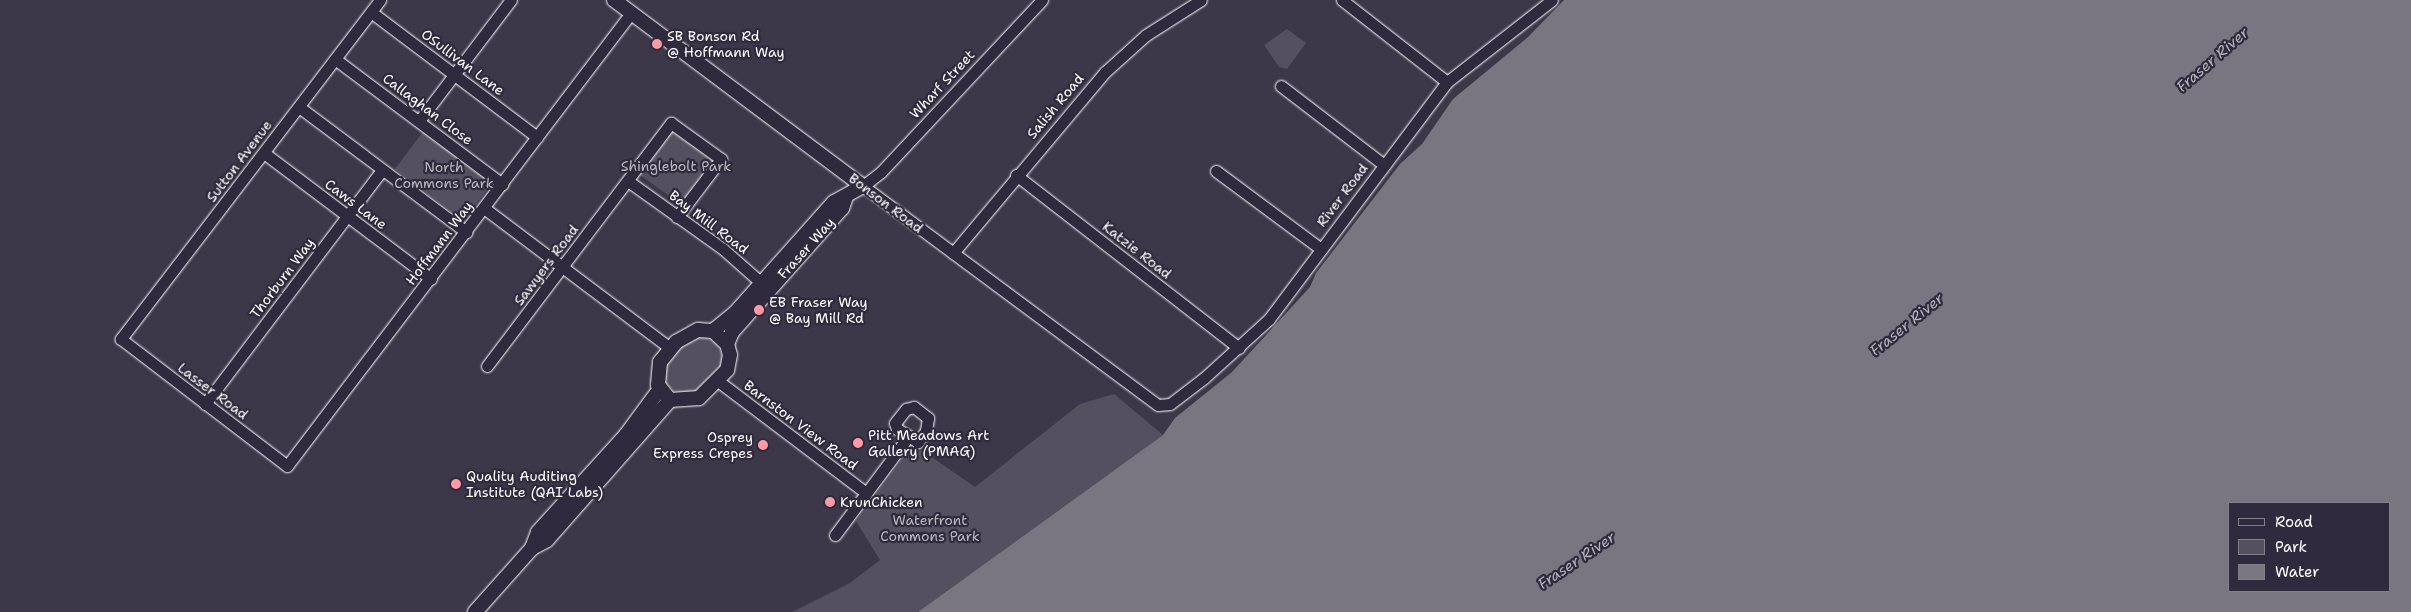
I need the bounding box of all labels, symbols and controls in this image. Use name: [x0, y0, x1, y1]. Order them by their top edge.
water label: Fraser River: [2173, 24, 2253, 96]
street label: OSullivan Lane: [418, 25, 508, 99]
place label: SB Bonson Rd @ Hoffmann Way: [667, 28, 784, 60]
marker: SB Bonson Rd @ Hoffmann Way: [651, 38, 663, 50]
street label: Wharf Street: [906, 46, 978, 122]
street label: Callaghan Close: [380, 70, 476, 148]
street label: Salish Road: [1023, 70, 1087, 142]
street label: Sutton Avenue: [203, 117, 275, 205]
park label: Shinglebolt Park: [621, 158, 731, 174]
park label: North Commons Park: [394, 159, 494, 192]
street label: River Road: [1313, 160, 1371, 230]
street label: Bonson Road: [845, 170, 927, 236]
street label: Caws Lane: [322, 175, 390, 233]
street label: Bay Mill Road: [666, 187, 752, 257]
street label: Hoffmann Way: [402, 198, 476, 288]
street label: Fraser Way: [774, 214, 838, 282]
street label: Katzie Road: [1099, 218, 1175, 282]
street label: Sawyers Road: [510, 221, 582, 309]
street label: Thorburn Way: [246, 234, 318, 322]
water label: Fraser River: [1867, 290, 1947, 360]
place label: EB Fraser Way @ Bay Mill Rd: [769, 294, 868, 326]
marker: EB Fraser Way @ Bay Mill Rd: [753, 304, 765, 316]
street label: Lasser Road: [175, 359, 251, 423]
street label: Barnston View Road: [741, 377, 861, 473]
place label: Pitt Meadows Art Gallery (PMAG): [868, 427, 989, 460]
place label: Osprey Express Crepes: [653, 429, 753, 462]
marker: Pitt Meadows Art Gallery (PMAG): [852, 437, 864, 449]
marker: Osprey Express Crepes: [757, 439, 769, 451]
place label: Quality Auditing Institute (QAI Labs): [466, 468, 603, 501]
marker: Quality Auditing Institute (QAI Labs): [450, 478, 462, 490]
place label: KrunChicken: [840, 494, 923, 510]
marker: KrunChicken: [824, 496, 836, 508]
legend: [2228, 502, 2391, 592]
park label: Waterfront Commons Park: [880, 512, 980, 544]
text: Road: [2275, 512, 2313, 532]
water label: Fraser River: [1535, 529, 1619, 593]
text: Park: [2275, 537, 2307, 557]
text: Water: [2275, 562, 2319, 582]

